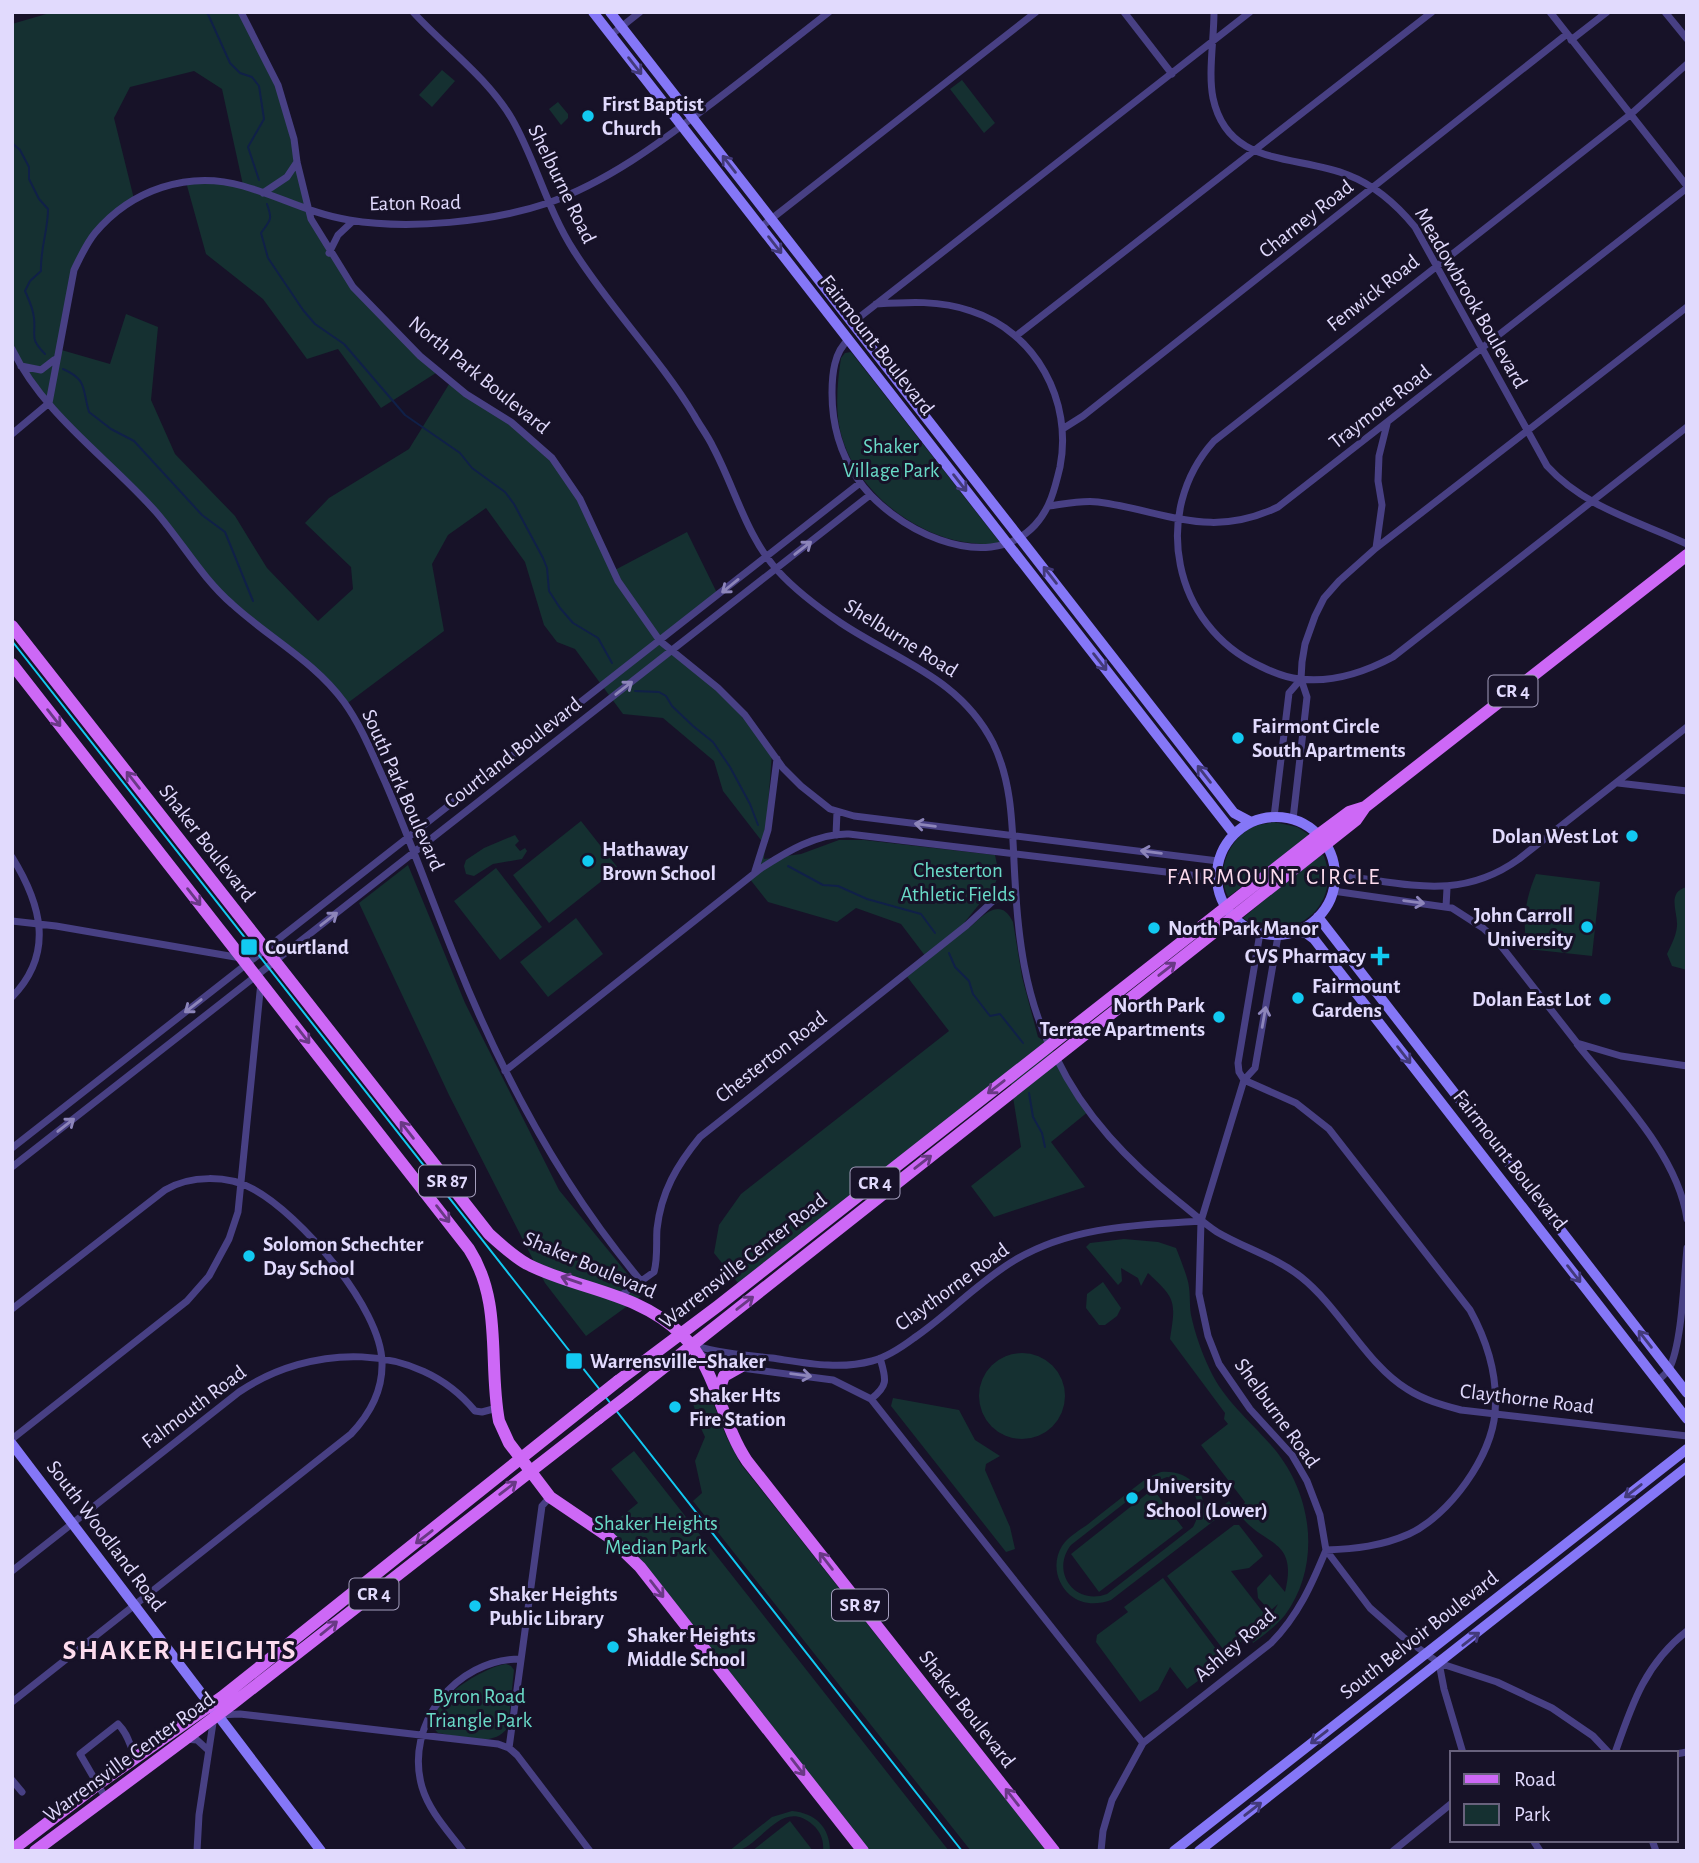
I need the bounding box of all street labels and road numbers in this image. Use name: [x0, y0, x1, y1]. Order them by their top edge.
street label: Shelburne Road: [524, 121, 600, 247]
street label: Charney Road: [1255, 176, 1357, 262]
street label: Eaton Road: [369, 192, 461, 214]
street label: Meadowbrook Boulevard: [1411, 204, 1531, 392]
street label: Fenwick Road: [1323, 251, 1423, 335]
street label: Fairmount Boulevard: [816, 271, 938, 419]
street label: North Park Boulevard: [405, 312, 553, 438]
street label: Traymore Road: [1325, 361, 1435, 453]
street label: Shelburne Road: [841, 595, 961, 681]
road number: CR 4: [1488, 676, 1538, 706]
street label: Courtland Boulevard: [441, 693, 585, 813]
street label: South Park Boulevard: [358, 706, 448, 874]
street label: Shaker Boulevard: [155, 781, 259, 906]
street label: Chesterton Road: [711, 1007, 831, 1107]
street label: Fairmount Boulevard: [1449, 1086, 1571, 1234]
road number: SR 87: [419, 1166, 475, 1196]
road number: CR 4: [850, 1168, 900, 1198]
street label: Warrensville Center Road: [656, 1189, 831, 1333]
street label: Shaker Boulevard: [520, 1228, 660, 1302]
street label: Claythorne Road: [891, 1239, 1013, 1335]
street label: Shelburne Road: [1230, 1355, 1324, 1472]
street label: Falmouth Road: [138, 1361, 250, 1453]
street label: Claythorne Road: [1459, 1380, 1595, 1418]
street label: South Woodland Road: [43, 1457, 169, 1615]
street label: South Belvoir Boulevard: [1336, 1567, 1502, 1703]
road number: CR 4: [350, 1578, 398, 1610]
road number: SR 87: [832, 1590, 888, 1620]
street label: Ashley Road: [1190, 1604, 1280, 1686]
street label: Shaker Boulevard: [915, 1647, 1019, 1772]
street label: Warrensville Center Road: [40, 1688, 218, 1826]

